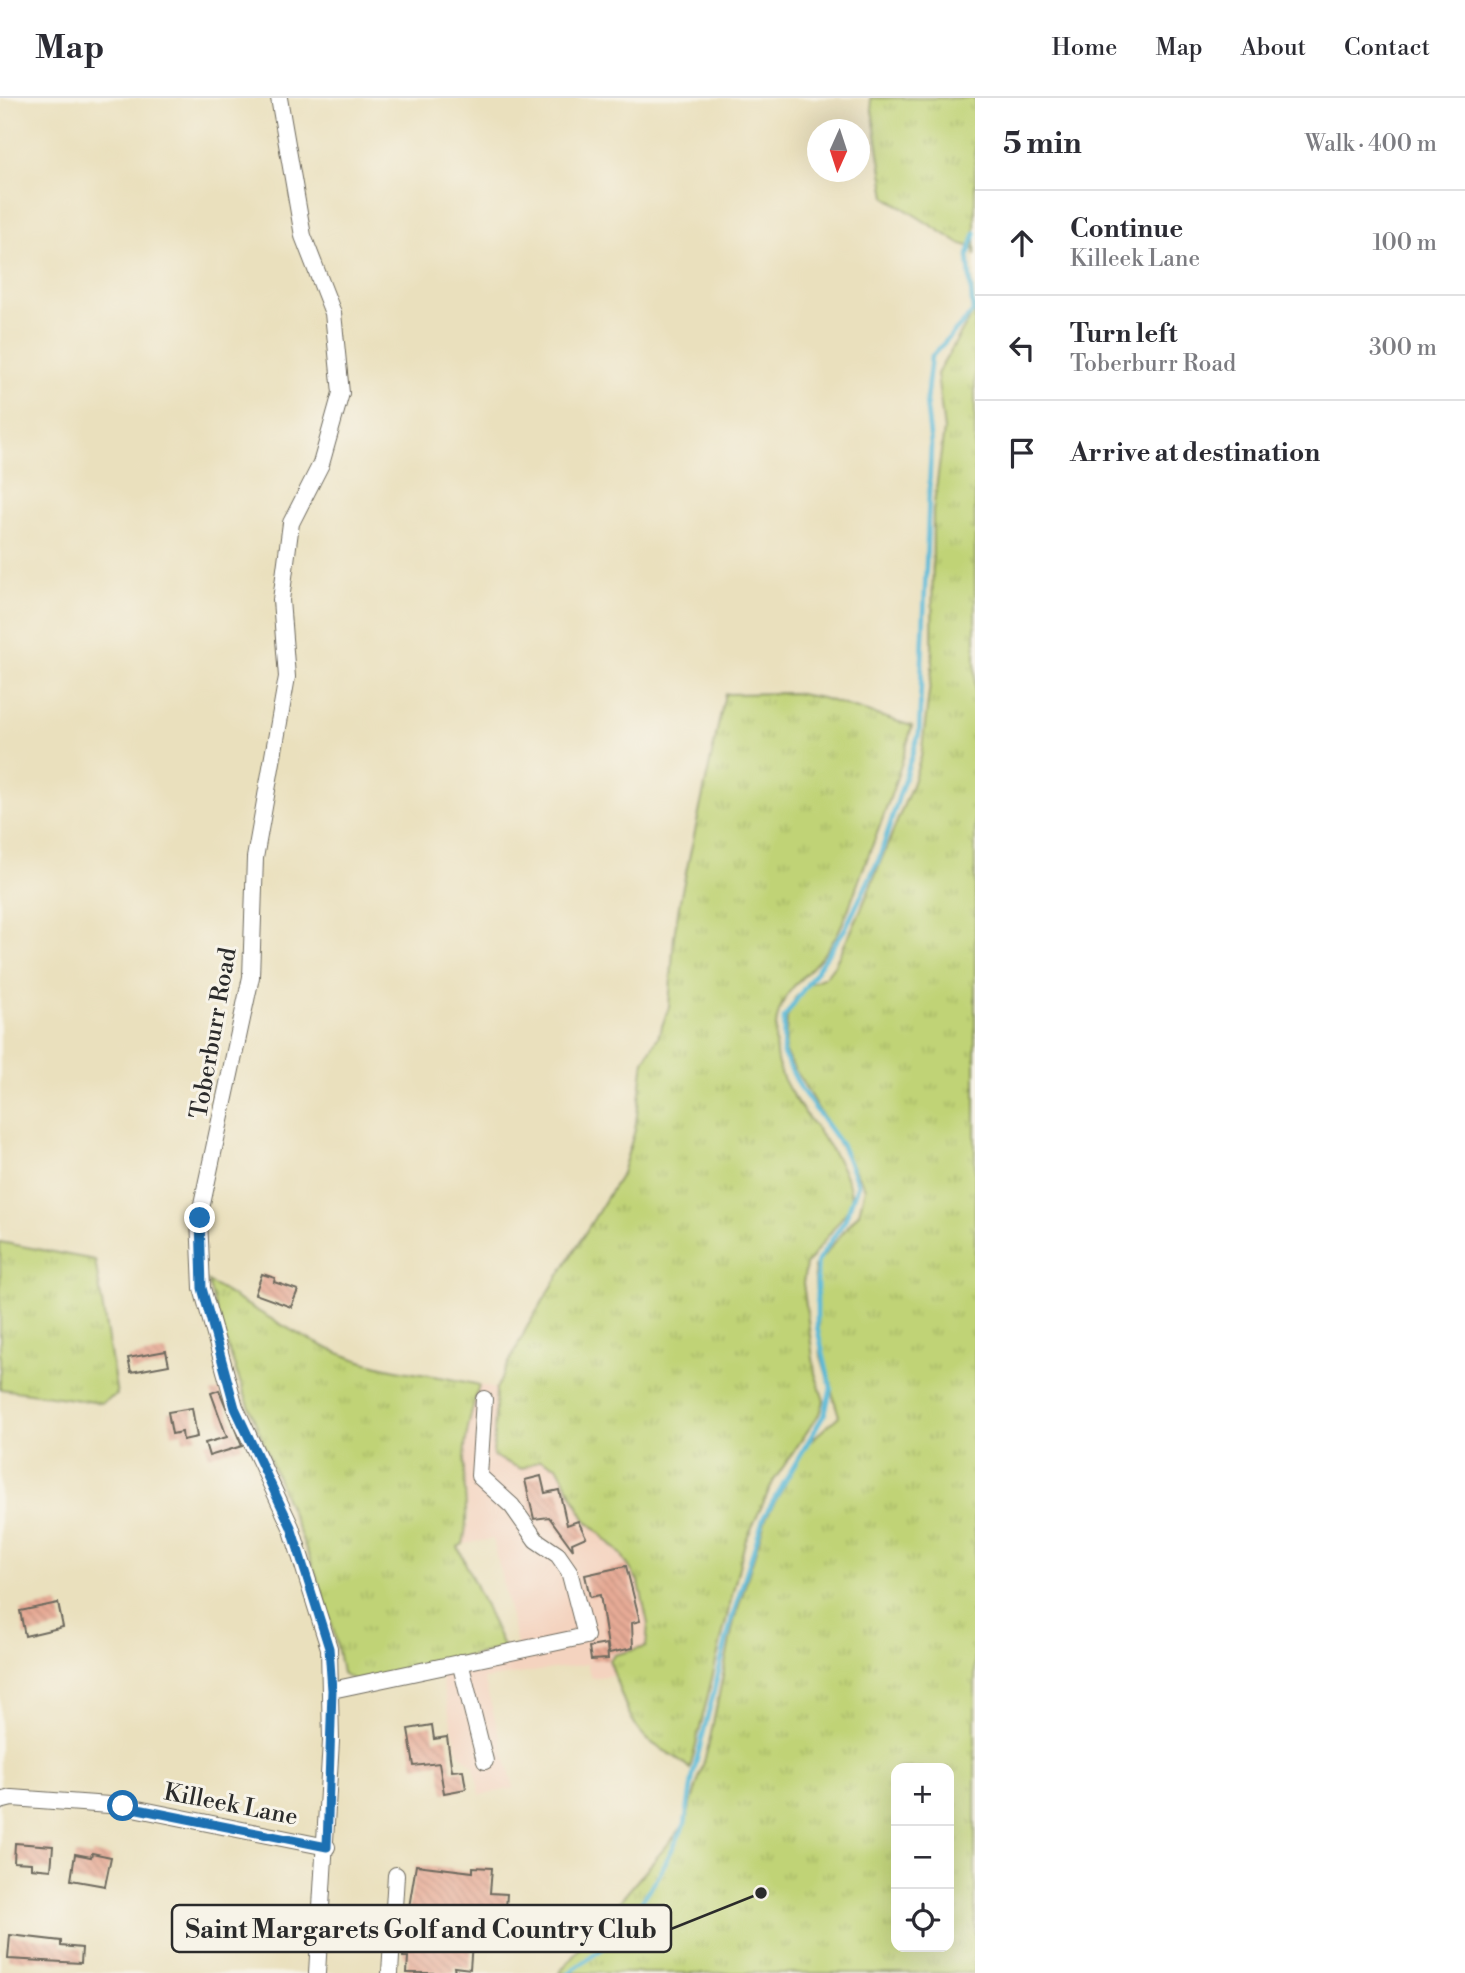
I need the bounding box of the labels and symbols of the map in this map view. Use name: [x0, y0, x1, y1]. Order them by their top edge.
north arrow: [807, 119, 870, 182]
street label: Toberburr Road: [184, 945, 244, 1121]
route end: [184, 1202, 215, 1233]
street label: Killeek Lane: [161, 1777, 300, 1833]
route start: [107, 1790, 138, 1821]
callout: Saint Margarets Golf and Country Club: [172, 1905, 671, 1952]
text: Saint Margarets Golf and Country Club: [185, 1914, 657, 1946]

